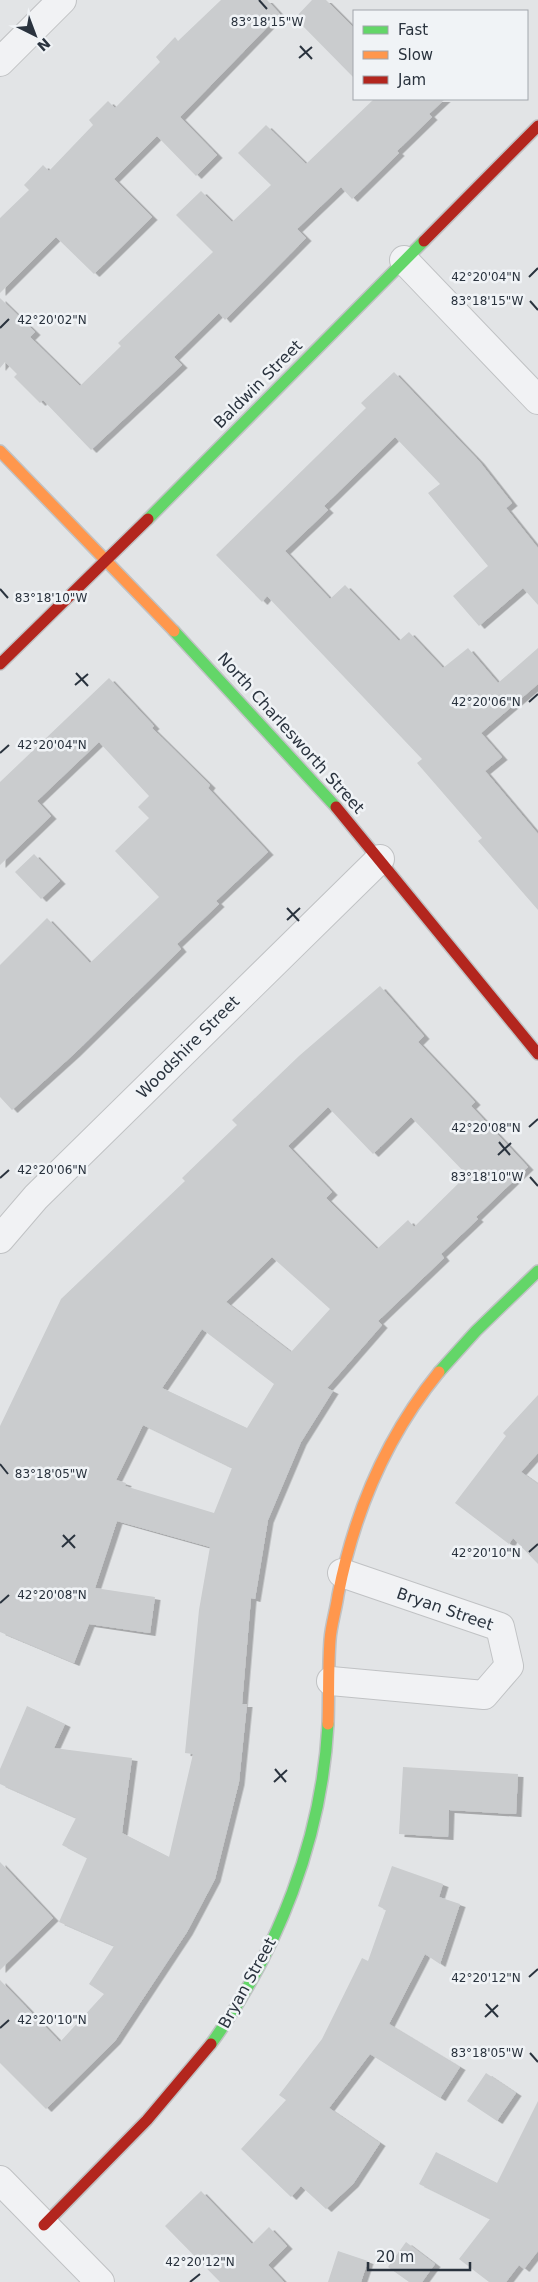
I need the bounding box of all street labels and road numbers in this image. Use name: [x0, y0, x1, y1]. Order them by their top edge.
street label: Baldwin Street: [210, 336, 306, 432]
street label: North Charlesworth Street: [214, 649, 368, 817]
street label: Woodshire Street: [133, 992, 243, 1102]
street label: Bryan Street: [394, 1584, 496, 1634]
street label: Bryan Street: [214, 1934, 280, 2032]

